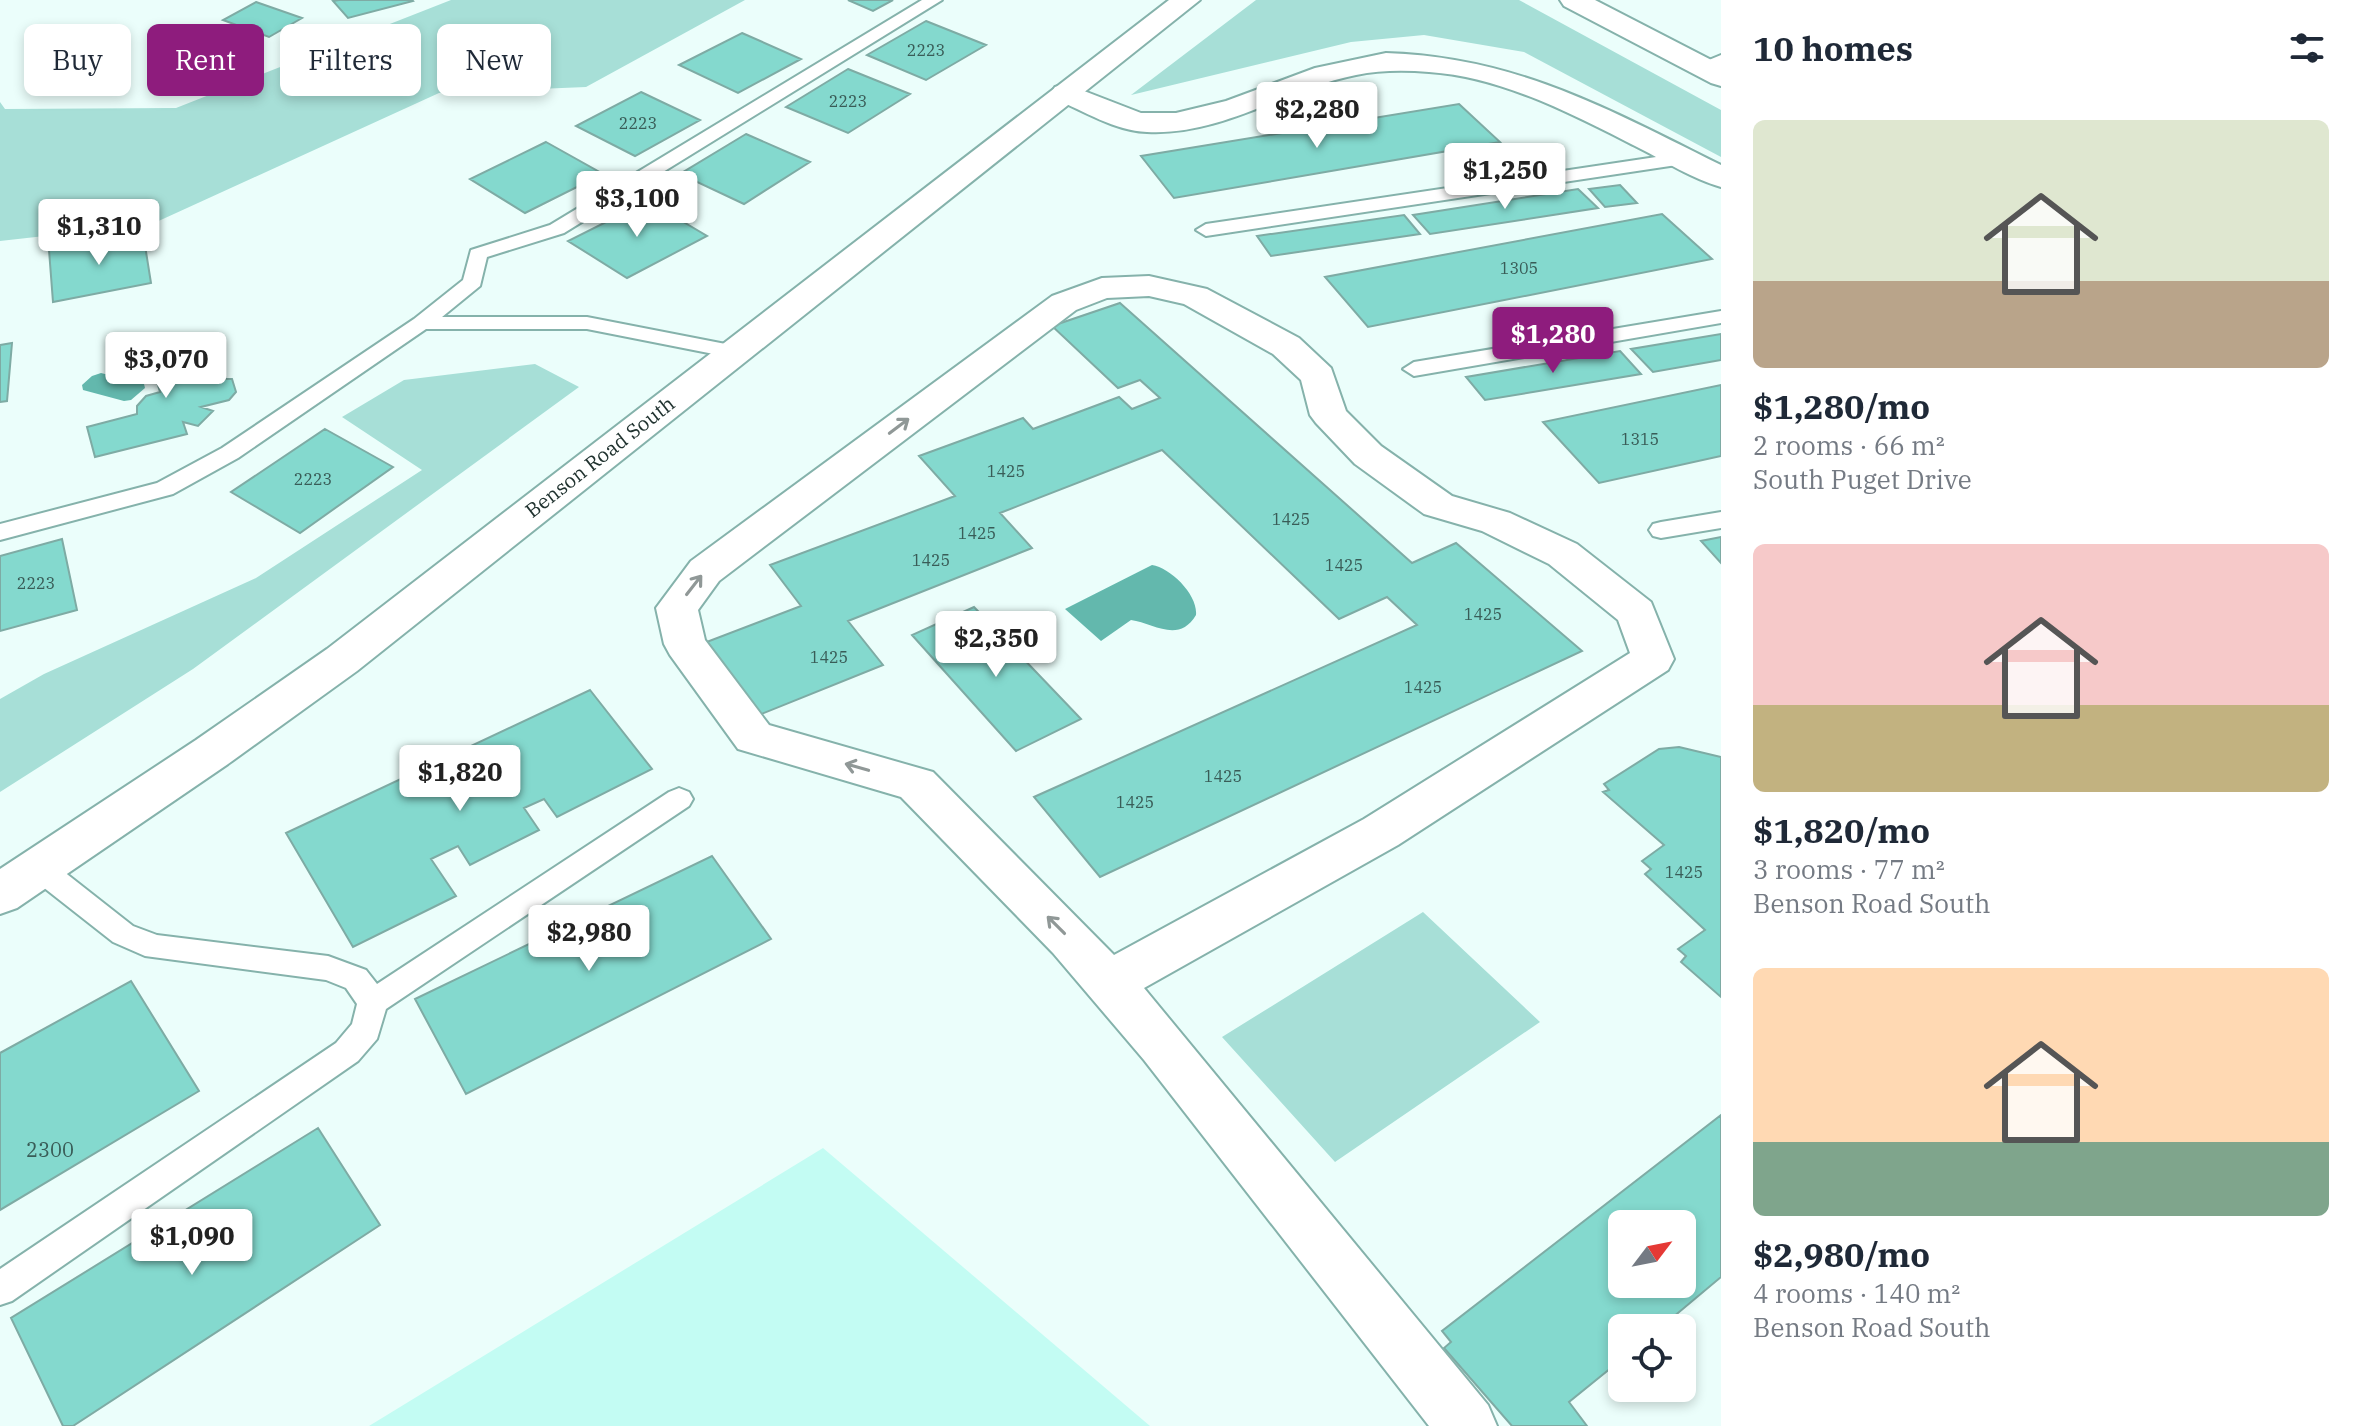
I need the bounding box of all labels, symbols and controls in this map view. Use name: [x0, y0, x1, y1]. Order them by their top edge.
chip: Buy: [24, 24, 131, 96]
chip: Rent: [147, 24, 264, 96]
chip: Filters: [280, 24, 421, 96]
chip: New: [437, 24, 551, 96]
text: 10 homes: [1753, 26, 1913, 70]
icon: filters: [2285, 26, 2329, 70]
house number: 2223: [907, 40, 945, 60]
pin: $2,280: [1252, 82, 1382, 150]
house number: 2223: [829, 91, 867, 111]
text: $2,280: [1274, 91, 1360, 125]
house number: 2223: [619, 113, 657, 133]
pin: $1,250: [1440, 143, 1570, 211]
text: $1,250: [1462, 152, 1548, 186]
pin: $3,100: [572, 171, 702, 239]
icon: home: [1969, 172, 2113, 316]
text: $3,100: [594, 180, 680, 214]
pin: $1,310: [34, 199, 164, 267]
text: $1,310: [56, 208, 142, 242]
house number: 1305: [1500, 258, 1538, 278]
pin: $1,280: [1488, 307, 1618, 375]
text: $1,280: [1510, 316, 1596, 350]
pin: $3,070: [101, 332, 231, 400]
text: $3,070: [123, 341, 209, 375]
text: $1,280/mo: [1753, 384, 1930, 428]
street label: Benson Road South: [519, 390, 680, 523]
one-way arrow: [888, 418, 909, 435]
text: 2 rooms · 66 m²: [1753, 428, 1945, 462]
house number: 1315: [1621, 429, 1659, 449]
house number: 1425: [987, 461, 1025, 481]
text: South Puget Drive: [1753, 462, 1972, 496]
house number: 2223: [294, 469, 332, 489]
house number: 1425: [1272, 509, 1310, 529]
house number: 1425: [958, 523, 996, 543]
house number: 1425: [912, 550, 950, 570]
house number: 1425: [1325, 555, 1363, 575]
house number: 2223: [17, 573, 55, 593]
one-way arrow: [686, 575, 703, 597]
icon: home: [1969, 596, 2113, 740]
house number: 1425: [1464, 604, 1502, 624]
pin: $2,350: [931, 611, 1061, 679]
text: $2,350: [953, 620, 1039, 654]
house number: 1425: [810, 647, 848, 667]
house number: 1425: [1404, 677, 1442, 697]
pin: $1,820: [395, 745, 525, 813]
text: $1,820: [417, 754, 503, 788]
one-way arrow: [845, 759, 871, 774]
house number: 1425: [1204, 766, 1242, 786]
house number: 1425: [1116, 792, 1154, 812]
text: $1,820/mo: [1753, 808, 1930, 852]
text: 3 rooms · 77 m²: [1753, 852, 1945, 886]
house number: 1425: [1665, 862, 1703, 882]
text: Benson Road South: [1753, 886, 1990, 920]
pin: $2,980: [524, 905, 654, 973]
text: $2,980: [546, 914, 632, 948]
one-way arrow: [1047, 916, 1066, 935]
icon: home: [1969, 1020, 2113, 1164]
house number: 2300: [26, 1136, 74, 1163]
pin: $1,090: [127, 1209, 257, 1277]
north arrow: [1608, 1210, 1696, 1298]
map controls: [1608, 1210, 1696, 1402]
text: $1,090: [149, 1218, 235, 1252]
text: $2,980/mo: [1753, 1232, 1930, 1276]
text: 4 rooms · 140 m²: [1753, 1276, 1960, 1310]
text: Benson Road South: [1753, 1310, 1990, 1344]
button: locate: [1608, 1314, 1696, 1402]

